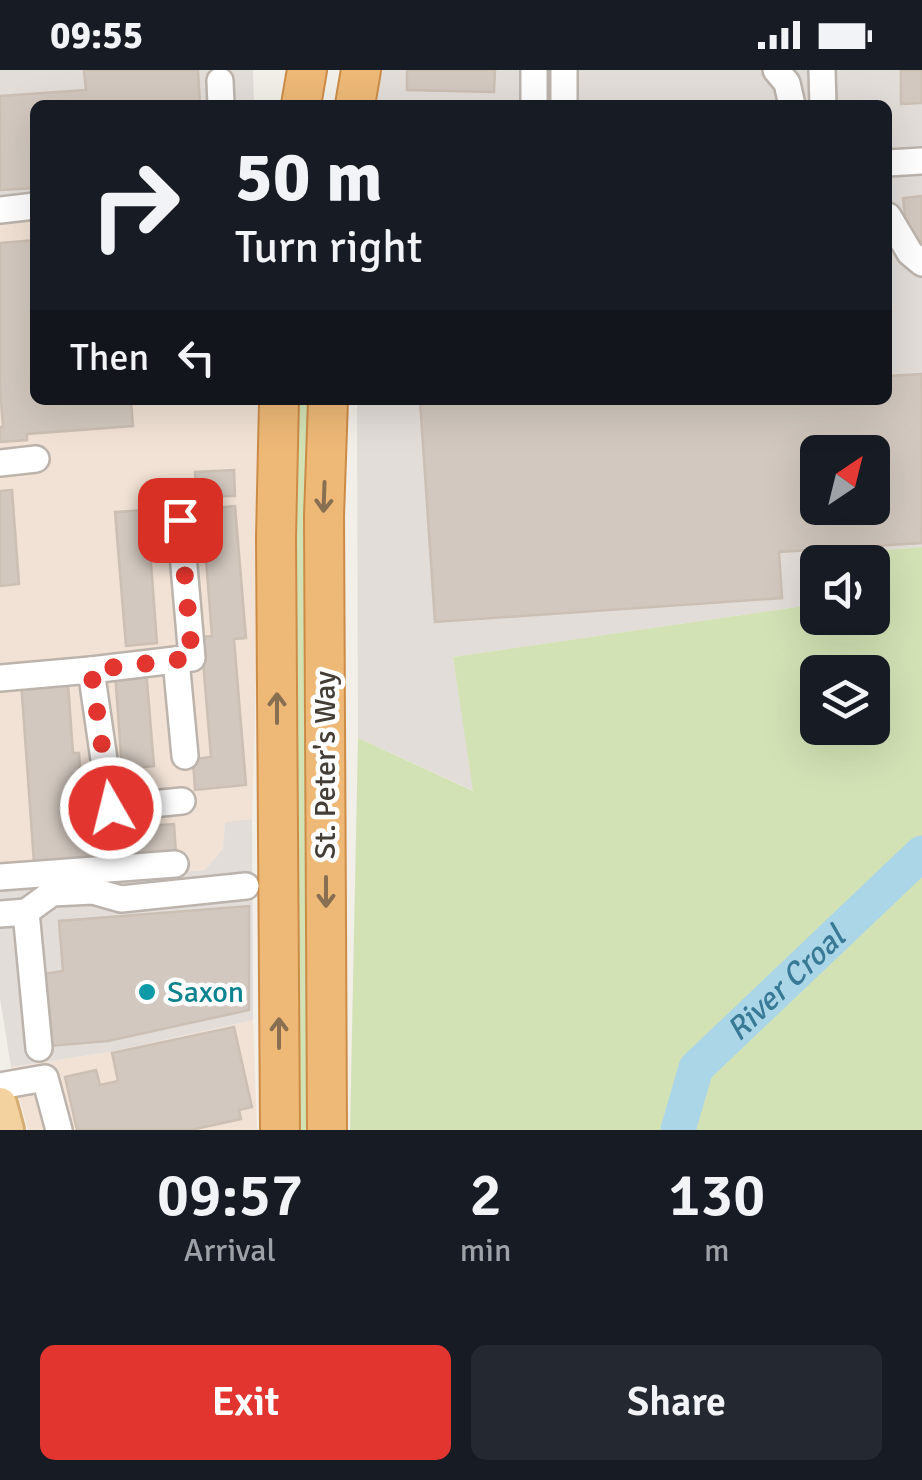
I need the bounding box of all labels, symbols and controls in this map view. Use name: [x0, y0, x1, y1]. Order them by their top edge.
text: 09:55: [50, 12, 143, 59]
text: 50 m: [235, 134, 383, 220]
icon: right: [70, 140, 200, 270]
text: Turn right: [235, 220, 423, 275]
icon: left: [169, 330, 224, 385]
text: Then: [70, 334, 149, 381]
north arrow: [800, 435, 890, 525]
map controls: [800, 435, 890, 745]
pin: [138, 478, 223, 563]
one-way arrow: [315, 481, 334, 513]
icon: arrive: [153, 493, 208, 548]
button: sound: [800, 545, 890, 635]
button: layers: [800, 655, 890, 745]
street label: St. Peter's Way: [307, 671, 344, 859]
one-way arrow: [268, 692, 286, 724]
position arrow: [59, 756, 163, 860]
one-way arrow: [316, 876, 335, 908]
water label: River Croal: [718, 916, 855, 1049]
place label: Saxon: [167, 974, 244, 1011]
marker: Saxon: [136, 981, 158, 1003]
one-way arrow: [270, 1017, 289, 1049]
text: 09:57: [157, 1159, 303, 1233]
text: 2: [469, 1159, 502, 1233]
text: 130: [668, 1159, 765, 1233]
text: Arrival: [184, 1231, 276, 1270]
text: min: [460, 1231, 511, 1270]
text: m: [704, 1231, 730, 1270]
button: Exit: [40, 1345, 451, 1460]
button: Share: [471, 1345, 882, 1460]

